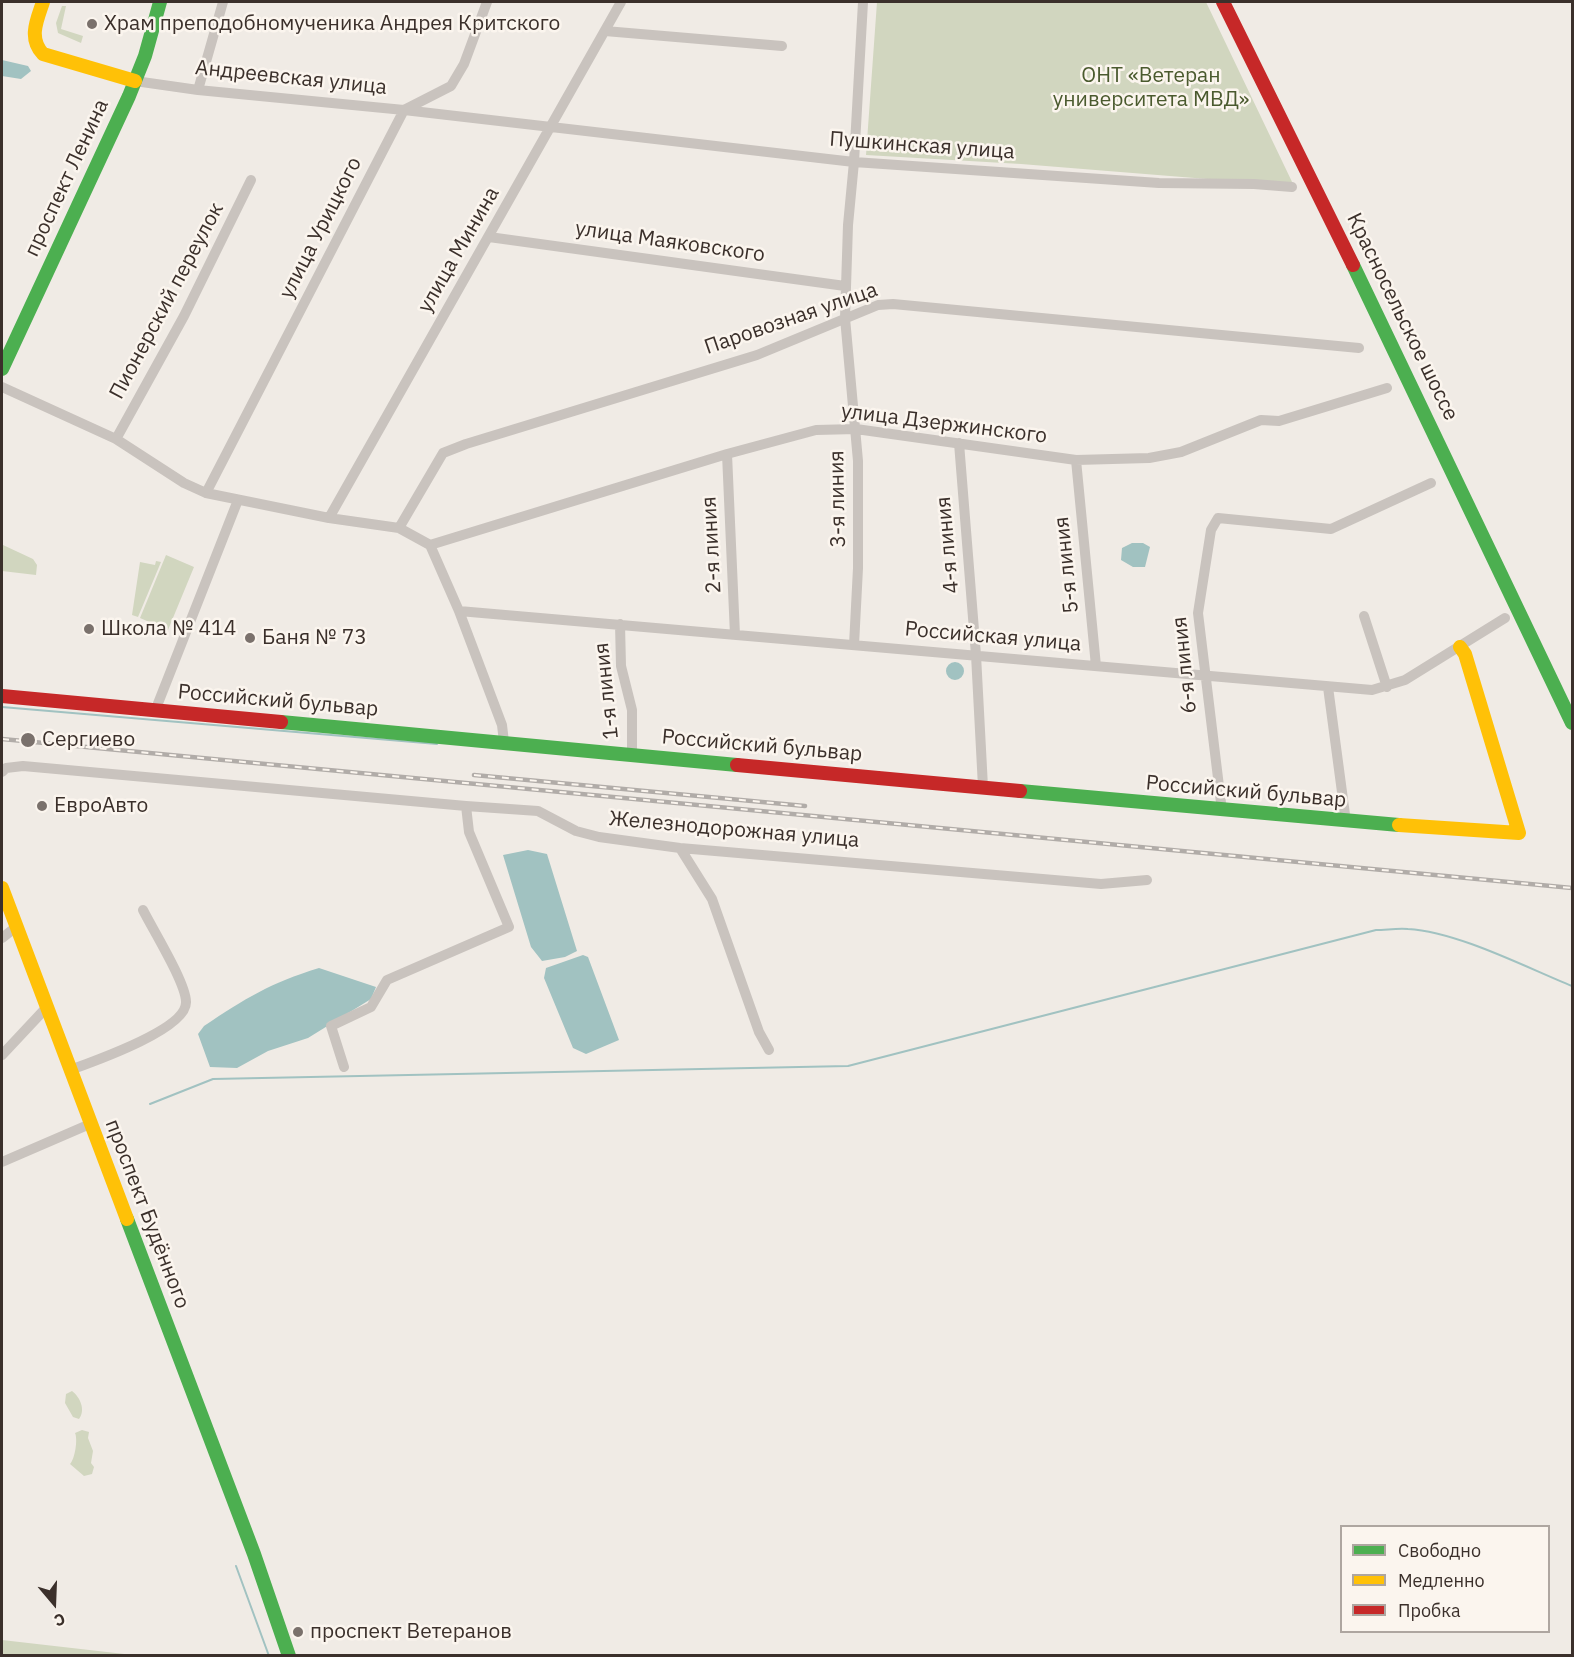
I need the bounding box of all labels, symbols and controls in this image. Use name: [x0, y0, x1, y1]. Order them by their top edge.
place label: Храм преподобномученика Андрея Критского: [104, 11, 560, 37]
marker: Храм преподобномученика Андрея Критского: [85, 17, 99, 31]
street label: Андреевская улица: [194, 55, 388, 101]
park label: ОНТ «Ветеран университета МВД»: [1053, 63, 1249, 113]
street label: проспект Ленина: [20, 95, 114, 261]
street label: Пушкинская улица: [829, 127, 1015, 165]
street label: улица Урицкого: [274, 153, 368, 303]
street label: улица Минина: [413, 183, 505, 317]
street label: Пионерский переулок: [104, 198, 230, 404]
street label: Красносельское шоссе: [1341, 209, 1463, 425]
street label: улица Маяковского: [574, 216, 766, 268]
street label: Паровозная улица: [701, 278, 881, 360]
street label: улица Дзержинского: [840, 399, 1048, 449]
street label: 3-я линия: [825, 450, 851, 548]
street label: 4-я линия: [931, 495, 965, 595]
street label: 2-я линия: [697, 496, 727, 594]
street label: 5-я линия: [1049, 515, 1085, 615]
street label: 6-я линия: [1167, 615, 1203, 715]
place label: Школа № 414: [101, 616, 236, 642]
street label: Российская улица: [904, 617, 1082, 657]
marker: Школа № 414: [82, 622, 96, 636]
place label: Баня № 73: [262, 625, 367, 651]
marker: Баня № 73: [243, 631, 257, 645]
street label: 1-я линия: [589, 641, 625, 741]
street label: Российский бульвар: [177, 680, 379, 722]
street label: Российский бульвар: [661, 725, 863, 767]
place label: Сергиево: [42, 727, 135, 753]
marker: Сергиево: [19, 731, 37, 749]
street label: Российский бульвар: [1145, 771, 1347, 813]
place label: ЕвроАвто: [54, 793, 148, 819]
marker: ЕвроАвто: [35, 799, 49, 813]
street label: Железнодорожная улица: [608, 806, 860, 854]
street label: проспект Будённого: [99, 1116, 195, 1312]
legend: [1340, 1525, 1550, 1633]
text: Свободно: [1398, 1539, 1481, 1562]
text: Медленно: [1398, 1569, 1485, 1592]
north arrow: [24, 1573, 84, 1633]
text: Пробка: [1398, 1599, 1461, 1622]
text: С: [52, 1609, 68, 1631]
place label: проспект Ветеранов: [310, 1619, 512, 1645]
marker: проспект Ветеранов: [291, 1625, 305, 1639]

